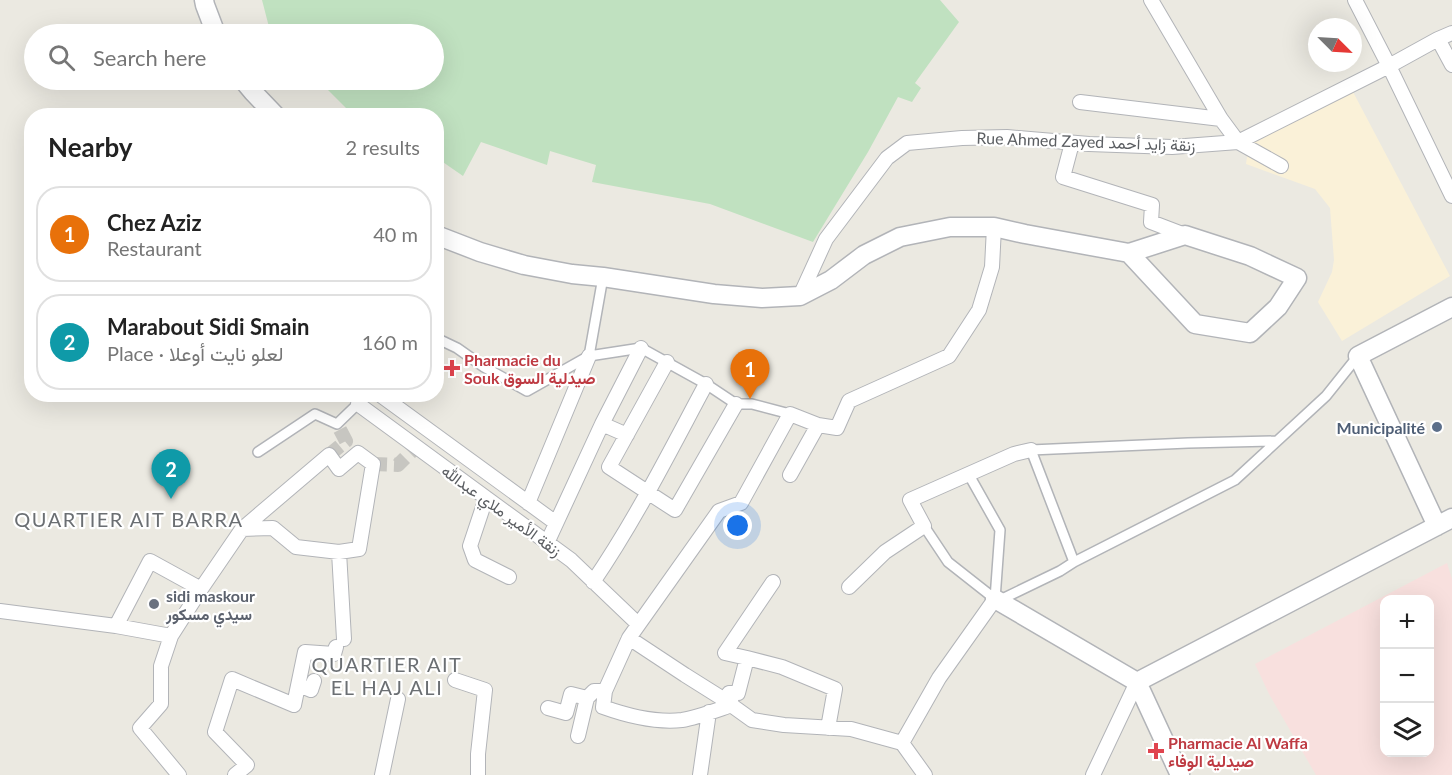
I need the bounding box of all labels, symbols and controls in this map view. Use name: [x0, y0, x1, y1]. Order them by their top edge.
north arrow: [1308, 18, 1362, 72]
search box: [24, 24, 444, 90]
icon: search: [45, 41, 78, 74]
text: Search here: [93, 44, 206, 71]
street label: Rue Ahmed Zayed زنقة زايد أحمد: [976, 128, 1196, 156]
text: Nearby: [48, 131, 133, 163]
text: 2 results: [345, 135, 420, 159]
text: Chez Aziz: [107, 209, 202, 236]
text: 1: [64, 222, 75, 246]
text: 40 m: [373, 222, 418, 246]
text: Restaurant: [107, 236, 202, 260]
text: Marabout Sidi Smain: [107, 313, 309, 340]
text: 2: [64, 330, 75, 354]
text: 160 m: [362, 330, 418, 354]
text: Place · لعلو نايت أوعلا: [107, 341, 283, 365]
place label: Pharmacie du Souk صيدلية السوق: [464, 350, 596, 389]
pin: 1: [730, 350, 770, 399]
marker: Pharmacie du Souk صيدلية السوق: [445, 361, 459, 375]
place label: Municipalité: [1336, 418, 1425, 437]
marker: Municipalité: [1430, 420, 1444, 434]
pin: 2: [152, 450, 190, 499]
street label: زنقة الأمير ملاي عبدالله: [435, 460, 566, 564]
district label: QUARTIER AIT BARRA: [14, 507, 244, 531]
your location: [723, 511, 752, 540]
place label: sidi maskour سيدي مسكور: [165, 586, 255, 628]
map controls: [1380, 595, 1434, 757]
button: +: [1380, 595, 1434, 649]
marker: sidi maskour سيدي مسكور: [147, 597, 161, 611]
button: −: [1380, 649, 1434, 703]
district label: QUARTIER AIT EL HAJ ALI: [312, 652, 462, 699]
button: layers: [1380, 703, 1434, 757]
place label: Pharmacie Al Waffa صيدلية الوفاء: [1168, 733, 1308, 772]
marker: Pharmacie Al Waffa صيدلية الوفاء: [1149, 744, 1163, 758]

